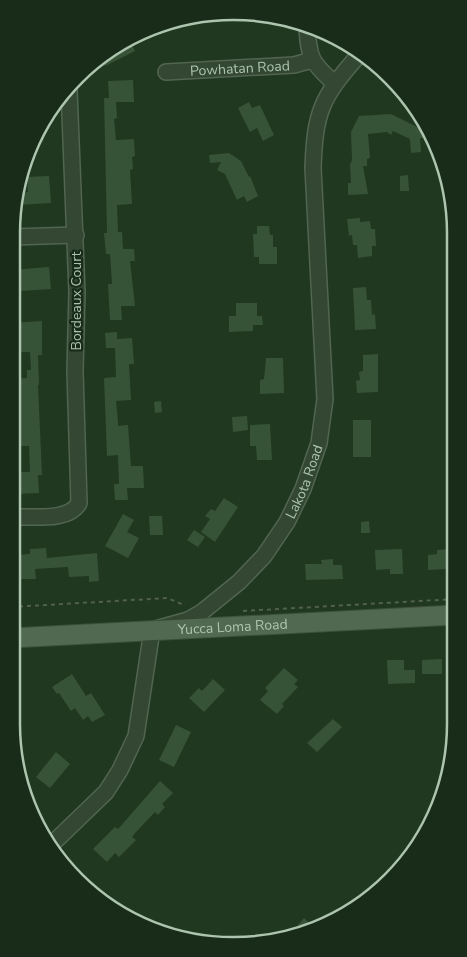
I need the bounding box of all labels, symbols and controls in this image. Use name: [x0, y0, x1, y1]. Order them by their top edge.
street label: Powhatan Road: [190, 56, 290, 81]
street label: Bordeaux Court: [67, 251, 86, 350]
street label: Lakota Road: [281, 442, 328, 522]
street label: Yucca Loma Road: [176, 615, 288, 639]

